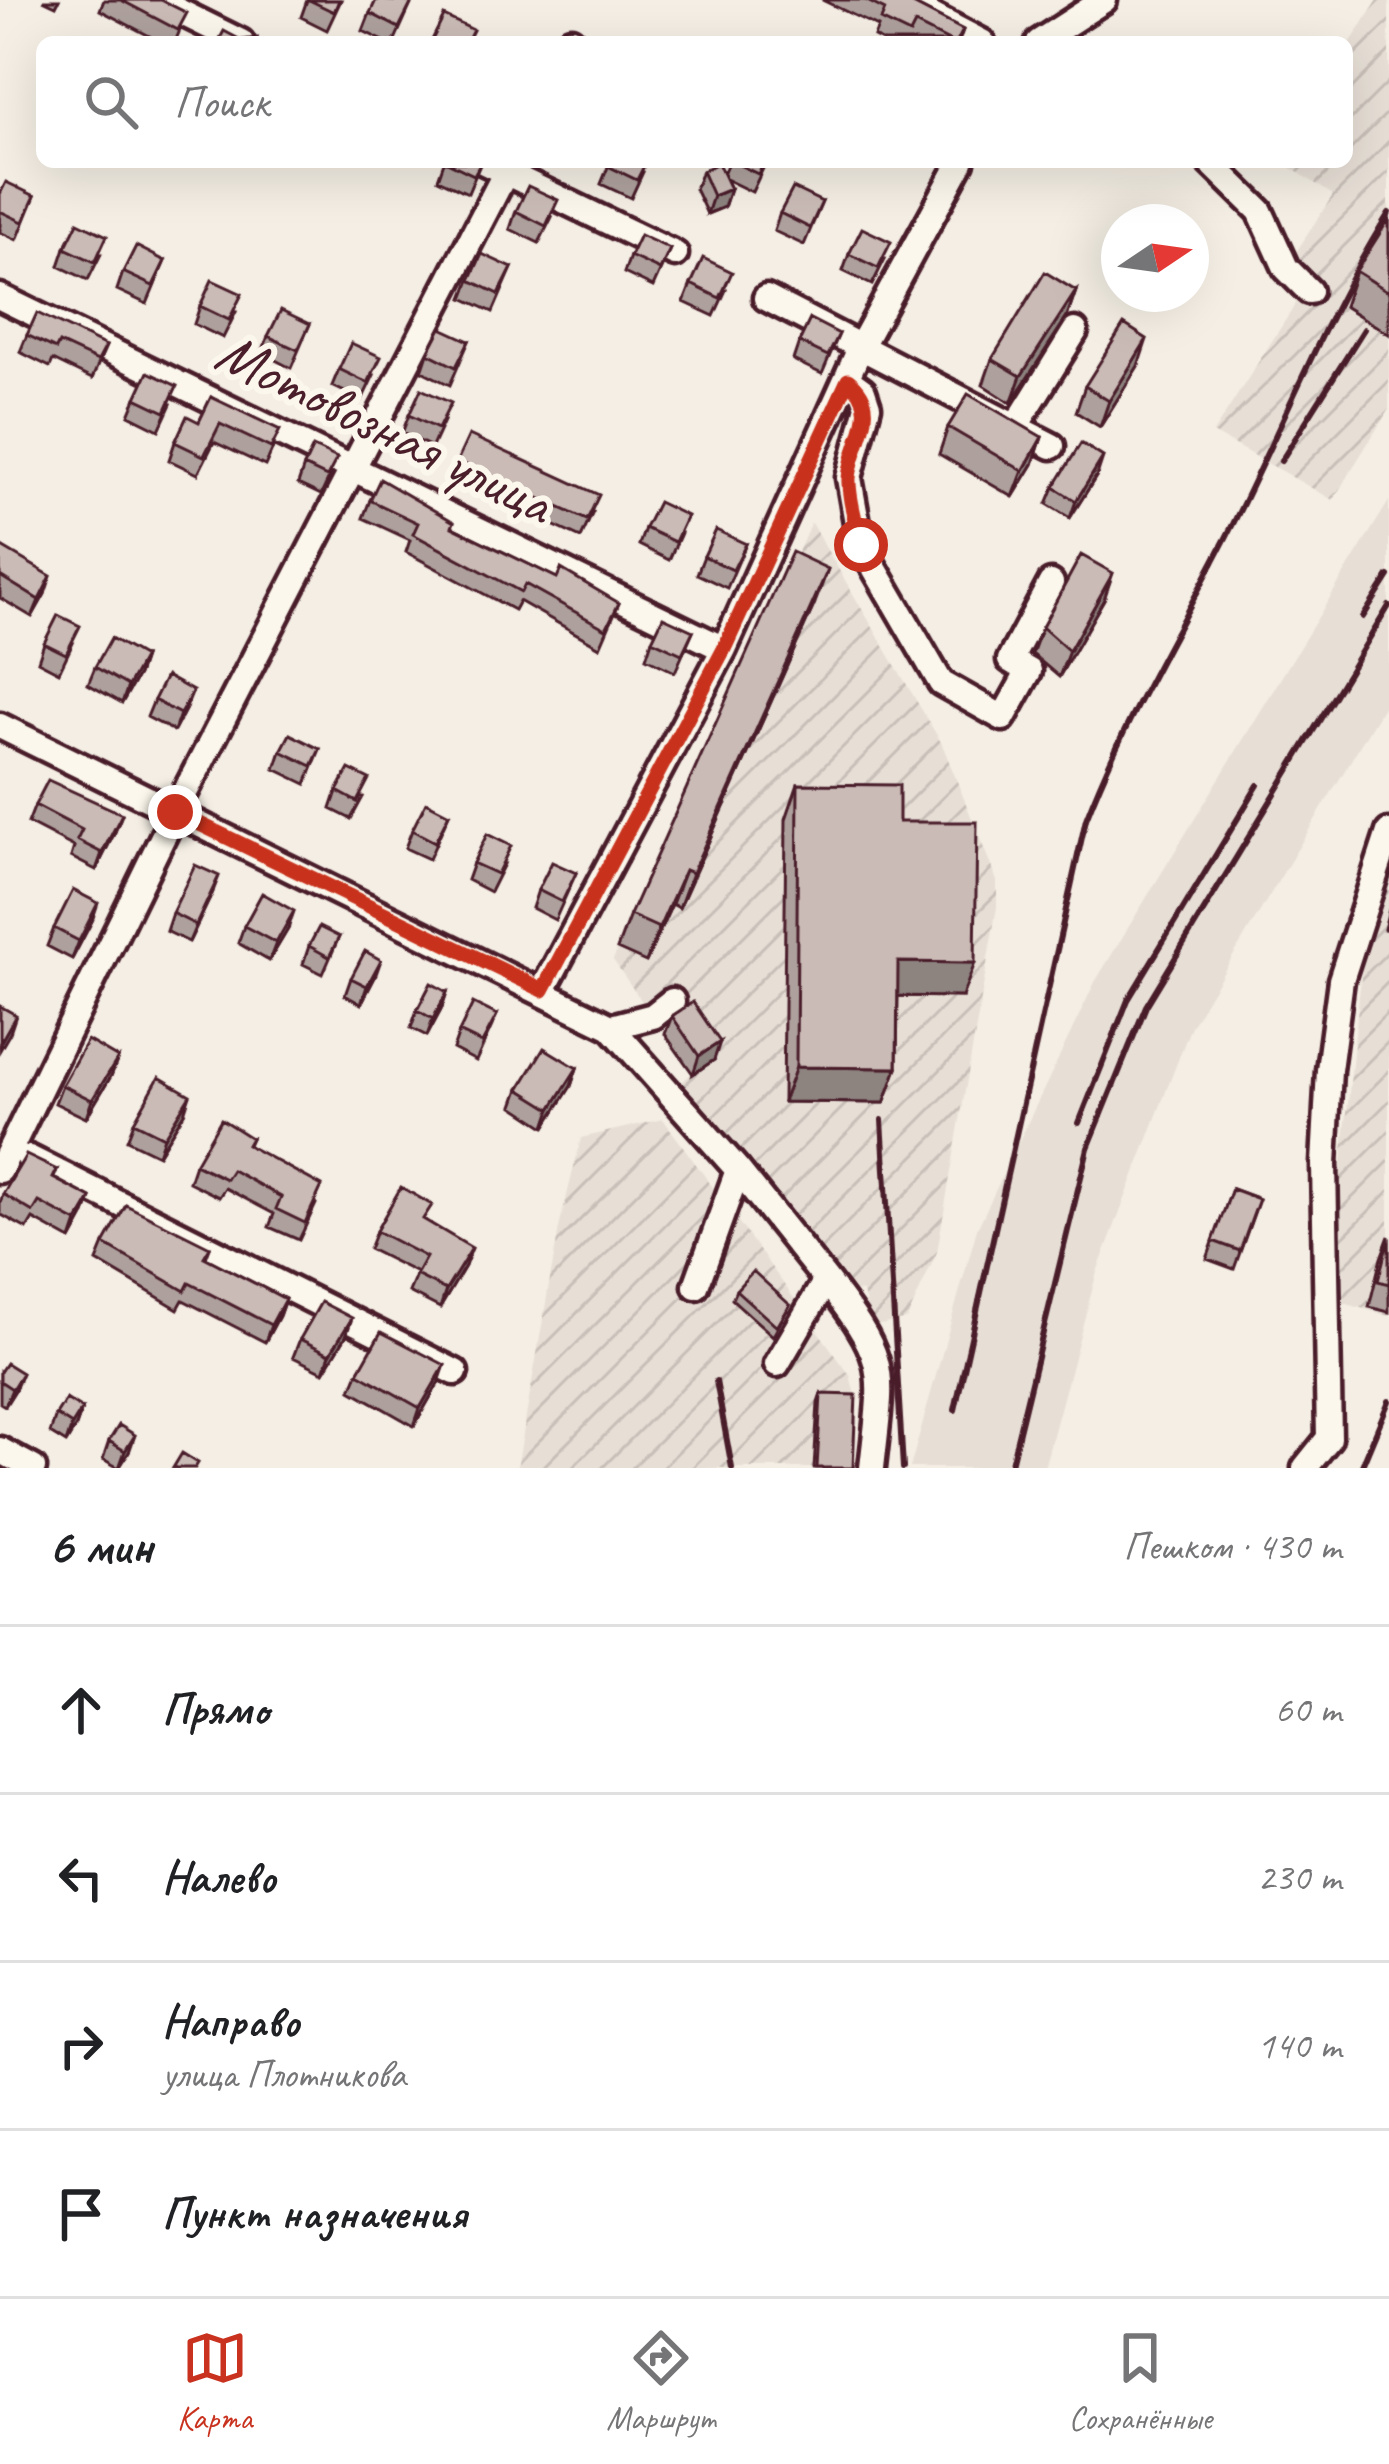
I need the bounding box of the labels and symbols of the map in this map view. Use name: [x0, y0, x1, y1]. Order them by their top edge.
north arrow: [1101, 204, 1209, 312]
street label: Мотовозная улица: [204, 313, 568, 543]
route start: [834, 518, 888, 572]
route end: [148, 785, 202, 839]

